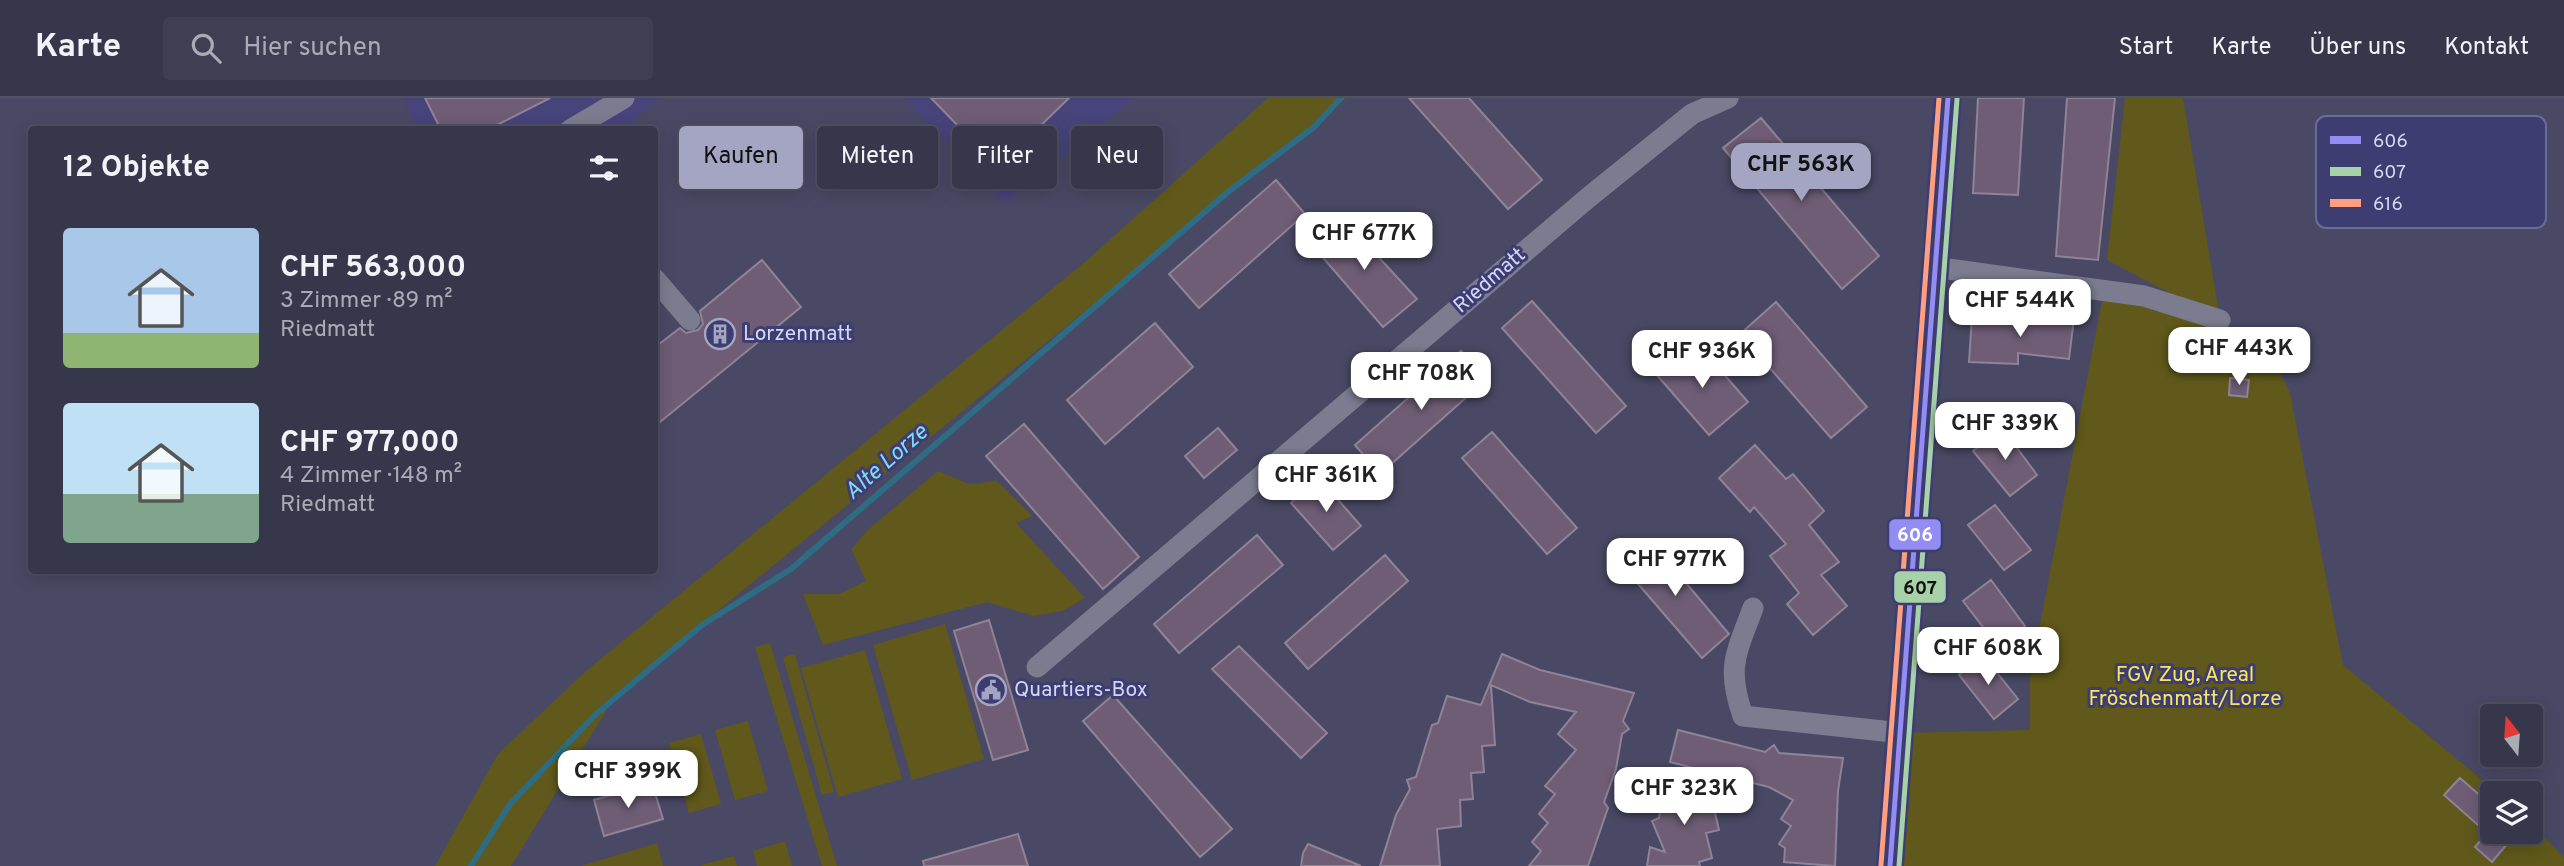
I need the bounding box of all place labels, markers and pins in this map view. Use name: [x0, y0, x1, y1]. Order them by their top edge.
pin: CHF 563K: [1729, 144, 1873, 203]
pin: CHF 677K: [1292, 212, 1436, 272]
pin: CHF 544K: [1948, 280, 2092, 339]
building icon: Lorzenmatt: [703, 317, 737, 351]
place label: Lorzenmatt: [743, 321, 853, 348]
pin: CHF 443K: [2167, 328, 2311, 387]
pin: CHF 936K: [1630, 330, 1774, 390]
pin: CHF 708K: [1349, 352, 1493, 412]
pin: CHF 339K: [1933, 402, 2077, 462]
pin: CHF 361K: [1254, 454, 1398, 514]
pin: CHF 977K: [1603, 538, 1747, 598]
pin: CHF 608K: [1916, 628, 2060, 687]
public building icon: Quartiers-Box: [974, 673, 1008, 707]
place label: Quartiers-Box: [1014, 677, 1148, 704]
pin: CHF 399K: [556, 750, 700, 810]
pin: CHF 323K: [1612, 768, 1756, 827]

